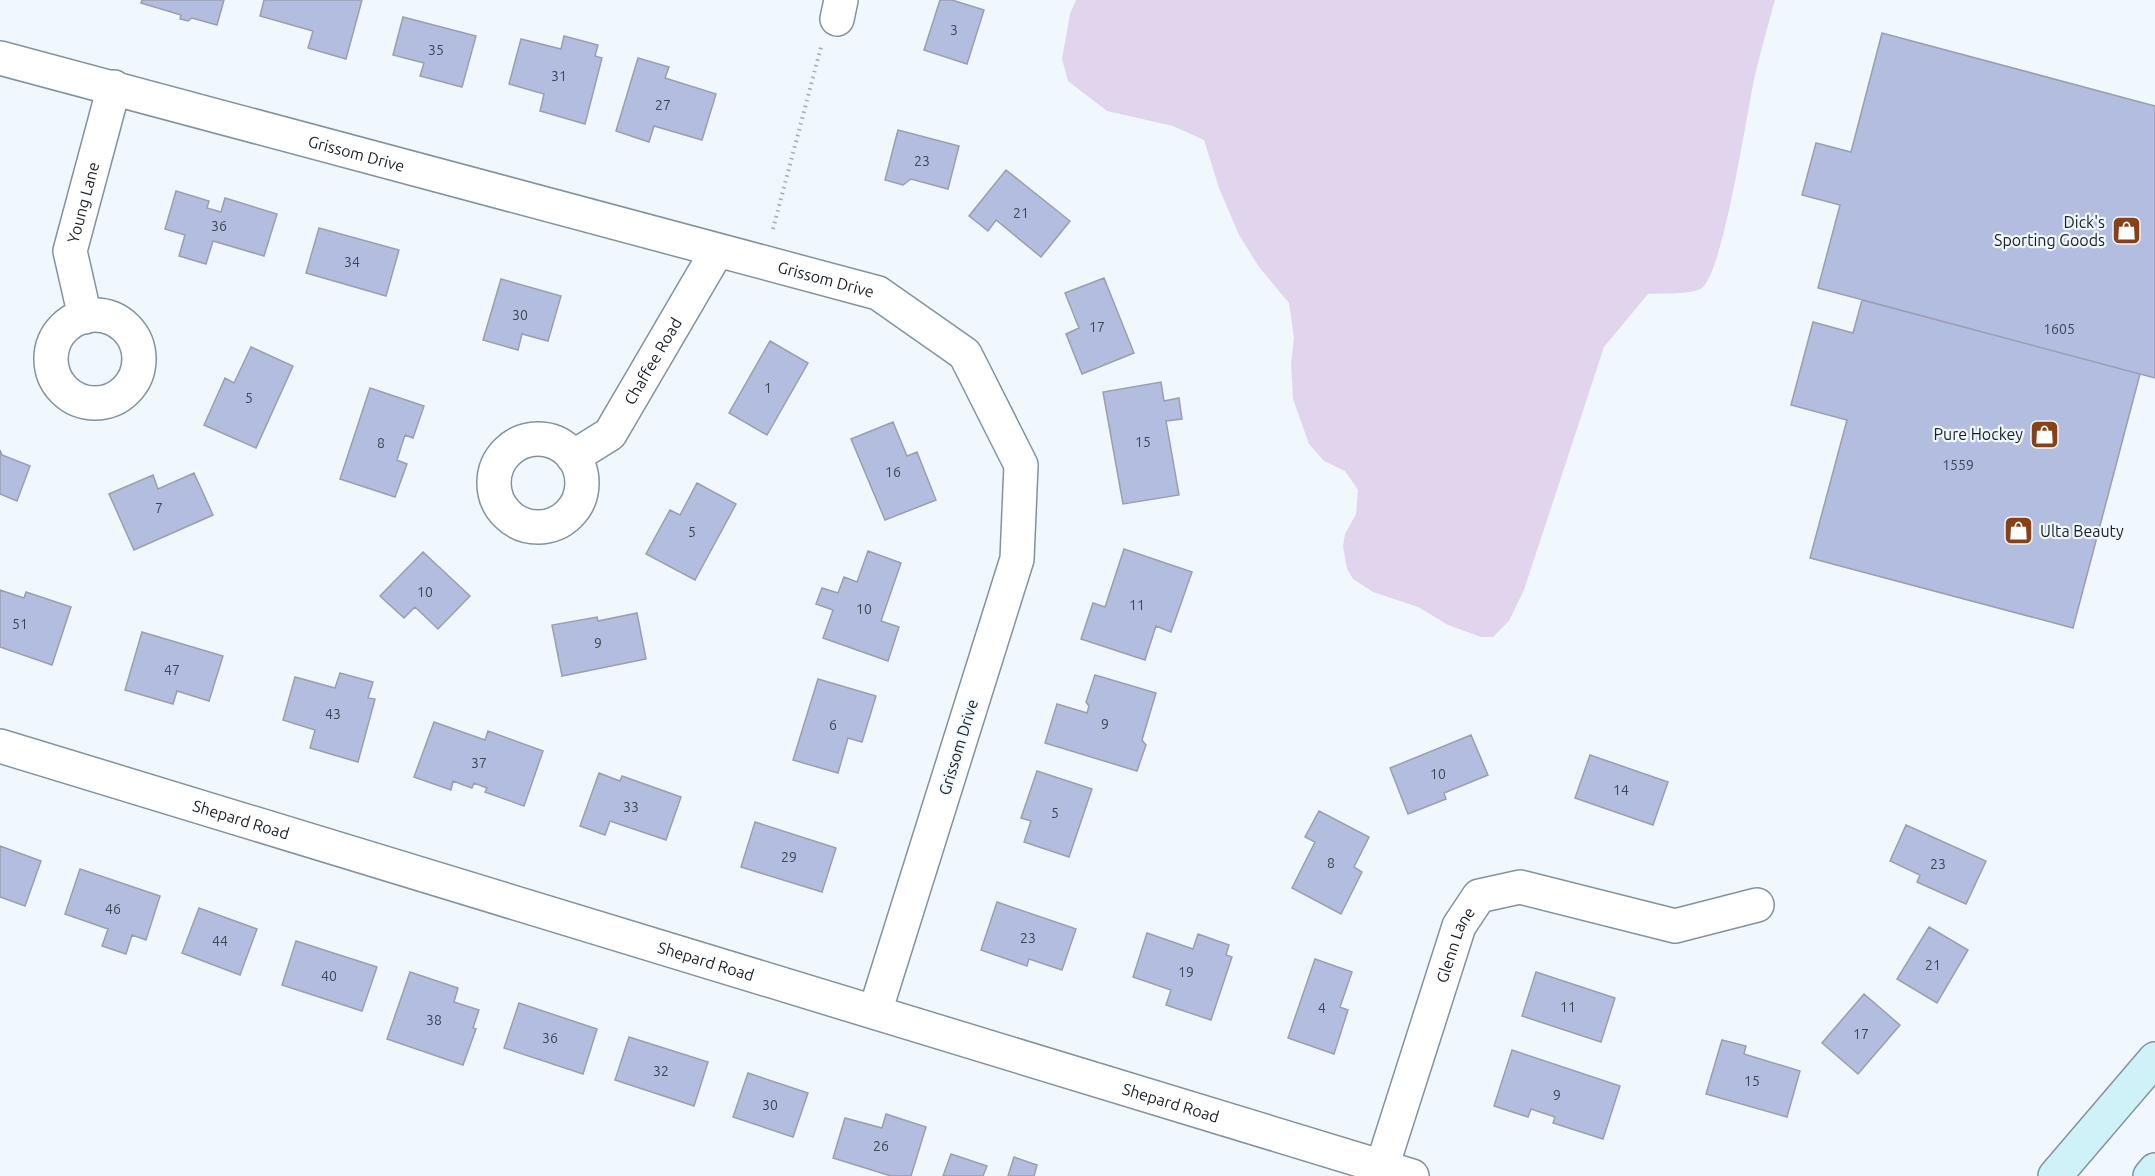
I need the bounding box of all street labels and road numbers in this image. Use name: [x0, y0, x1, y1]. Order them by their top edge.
street label: Grissom Drive: [306, 132, 407, 175]
street label: Young Lane: [64, 160, 103, 245]
street label: Grissom Drive: [776, 258, 876, 301]
street label: Chaffee Road: [620, 314, 685, 408]
street label: Grissom Drive: [935, 697, 981, 797]
street label: Shepard Road: [191, 796, 292, 843]
street label: Glenn Lane: [1432, 904, 1478, 985]
street label: Shepard Road: [656, 938, 756, 984]
street label: Shepard Road: [1120, 1079, 1221, 1126]

